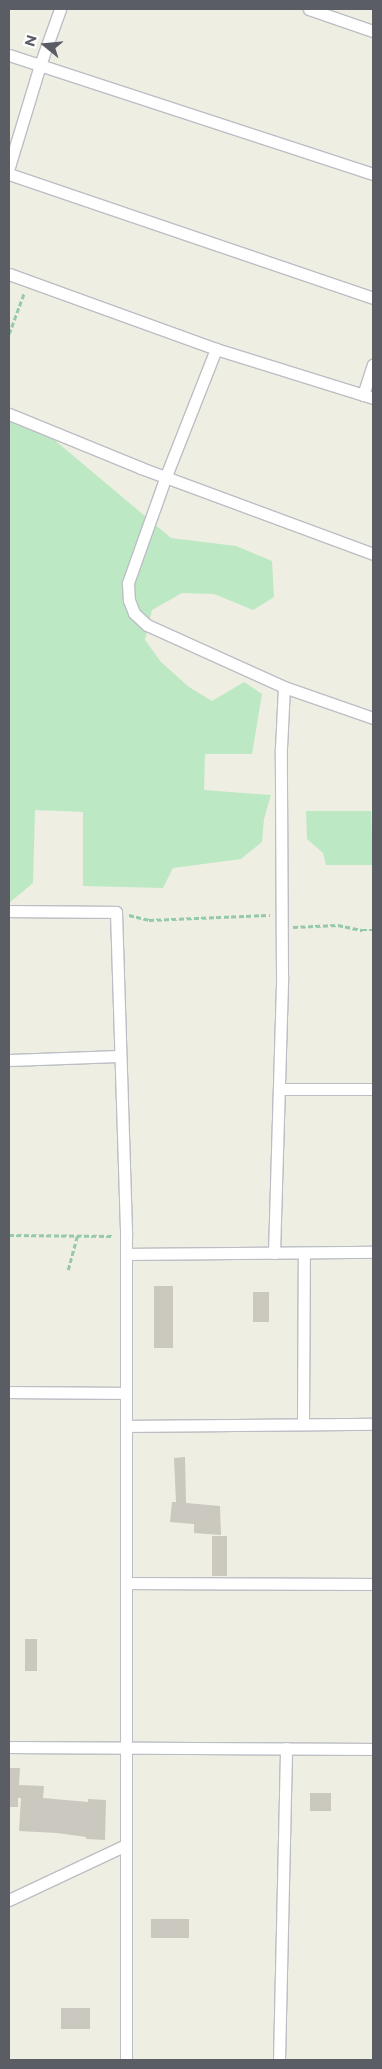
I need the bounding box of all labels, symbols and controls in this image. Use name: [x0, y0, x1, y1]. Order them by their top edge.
north arrow: [20, 20, 70, 70]
text: N: [20, 33, 41, 49]

